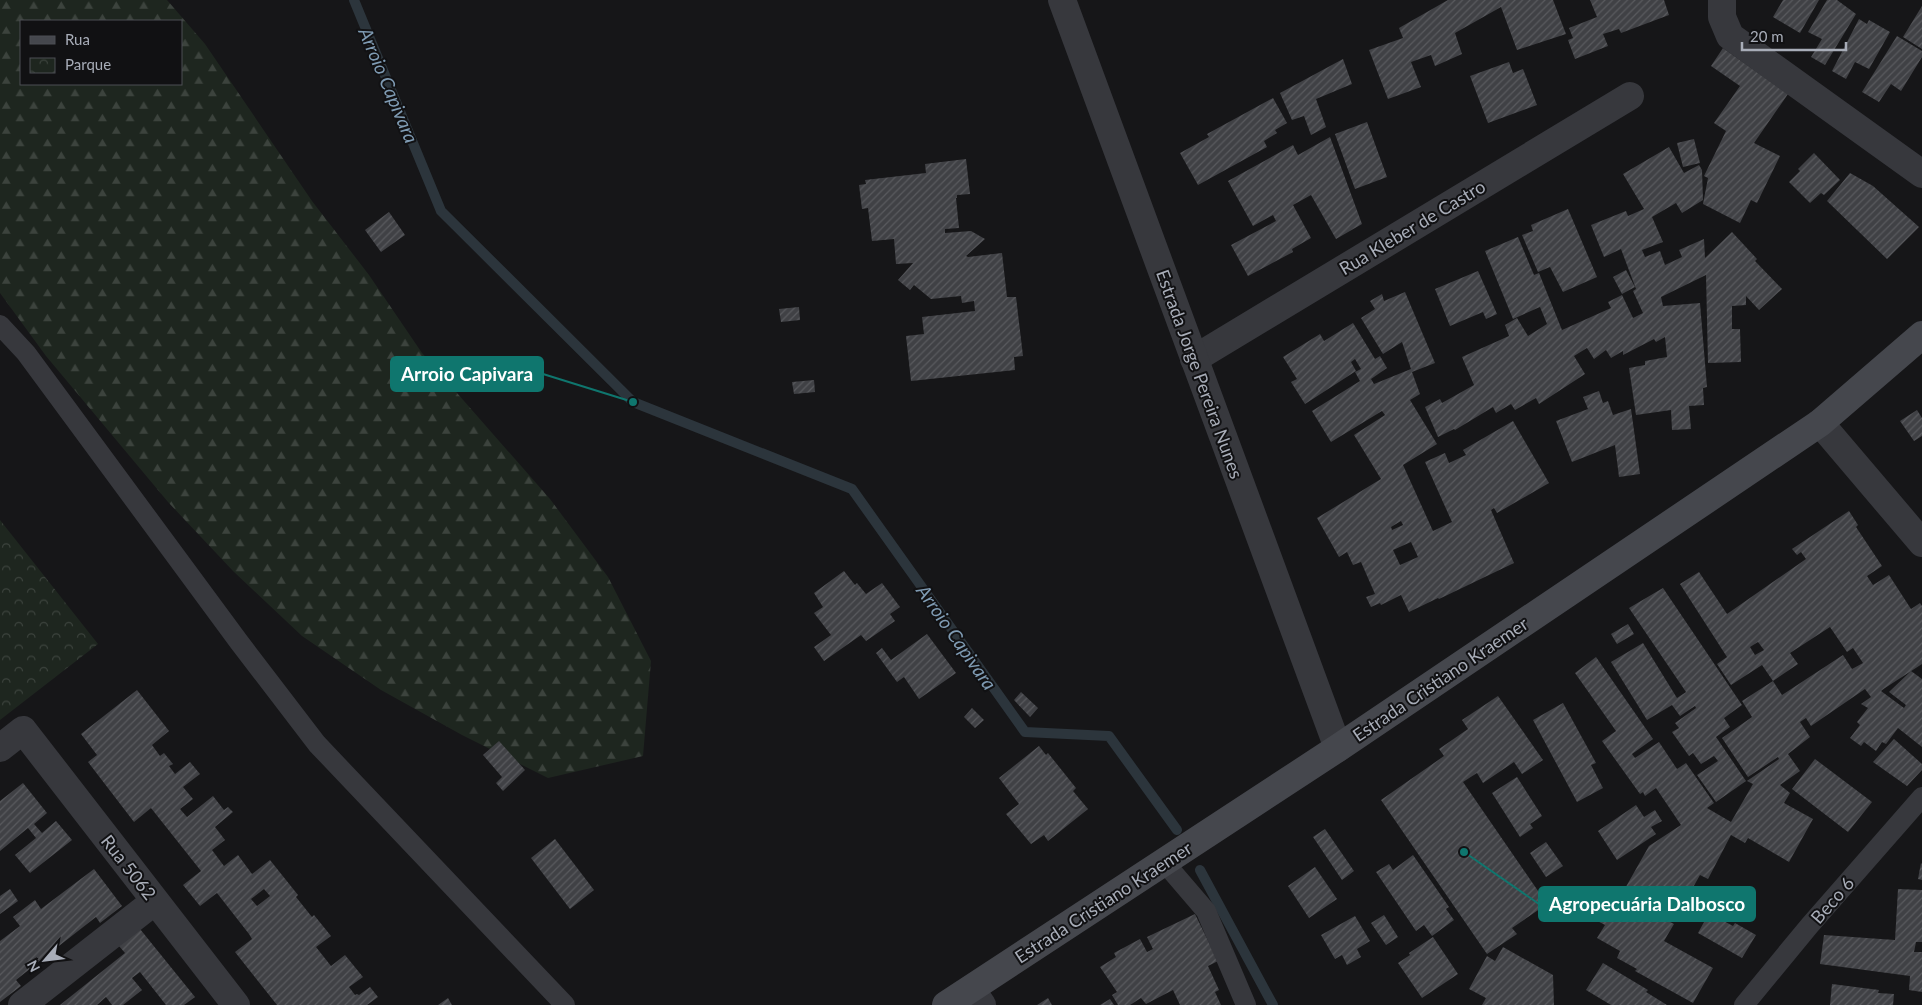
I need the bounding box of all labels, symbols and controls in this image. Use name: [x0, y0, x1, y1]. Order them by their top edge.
legend: [20, 20, 182, 85]
scale bar: [1742, 20, 1846, 52]
water label: Arroio Capivara: [354, 23, 424, 146]
text: 20 m: [1750, 27, 1784, 45]
text: Rua: [65, 30, 90, 48]
text: Parque: [65, 55, 111, 73]
street label: Rua Kleber de Castro: [1335, 175, 1489, 279]
street label: Estrada Jorge Pereira Nunes: [1152, 266, 1248, 482]
callout: Arroio Capivara: [391, 357, 543, 391]
text: Arroio Capivara: [400, 362, 533, 385]
water label: Arroio Capivara: [912, 579, 1002, 694]
street label: Estrada Cristiano Kraemer: [1348, 612, 1532, 746]
street label: Rua 5062: [97, 830, 161, 904]
street label: Estrada Cristiano Kraemer: [1010, 836, 1196, 968]
street label: Beco 6: [1806, 872, 1858, 928]
callout: Agropecuária Dalbosco: [1539, 887, 1755, 921]
text: Agropecuária Dalbosco: [1548, 892, 1745, 915]
north arrow: [20, 935, 70, 985]
text: N: [23, 958, 43, 975]

